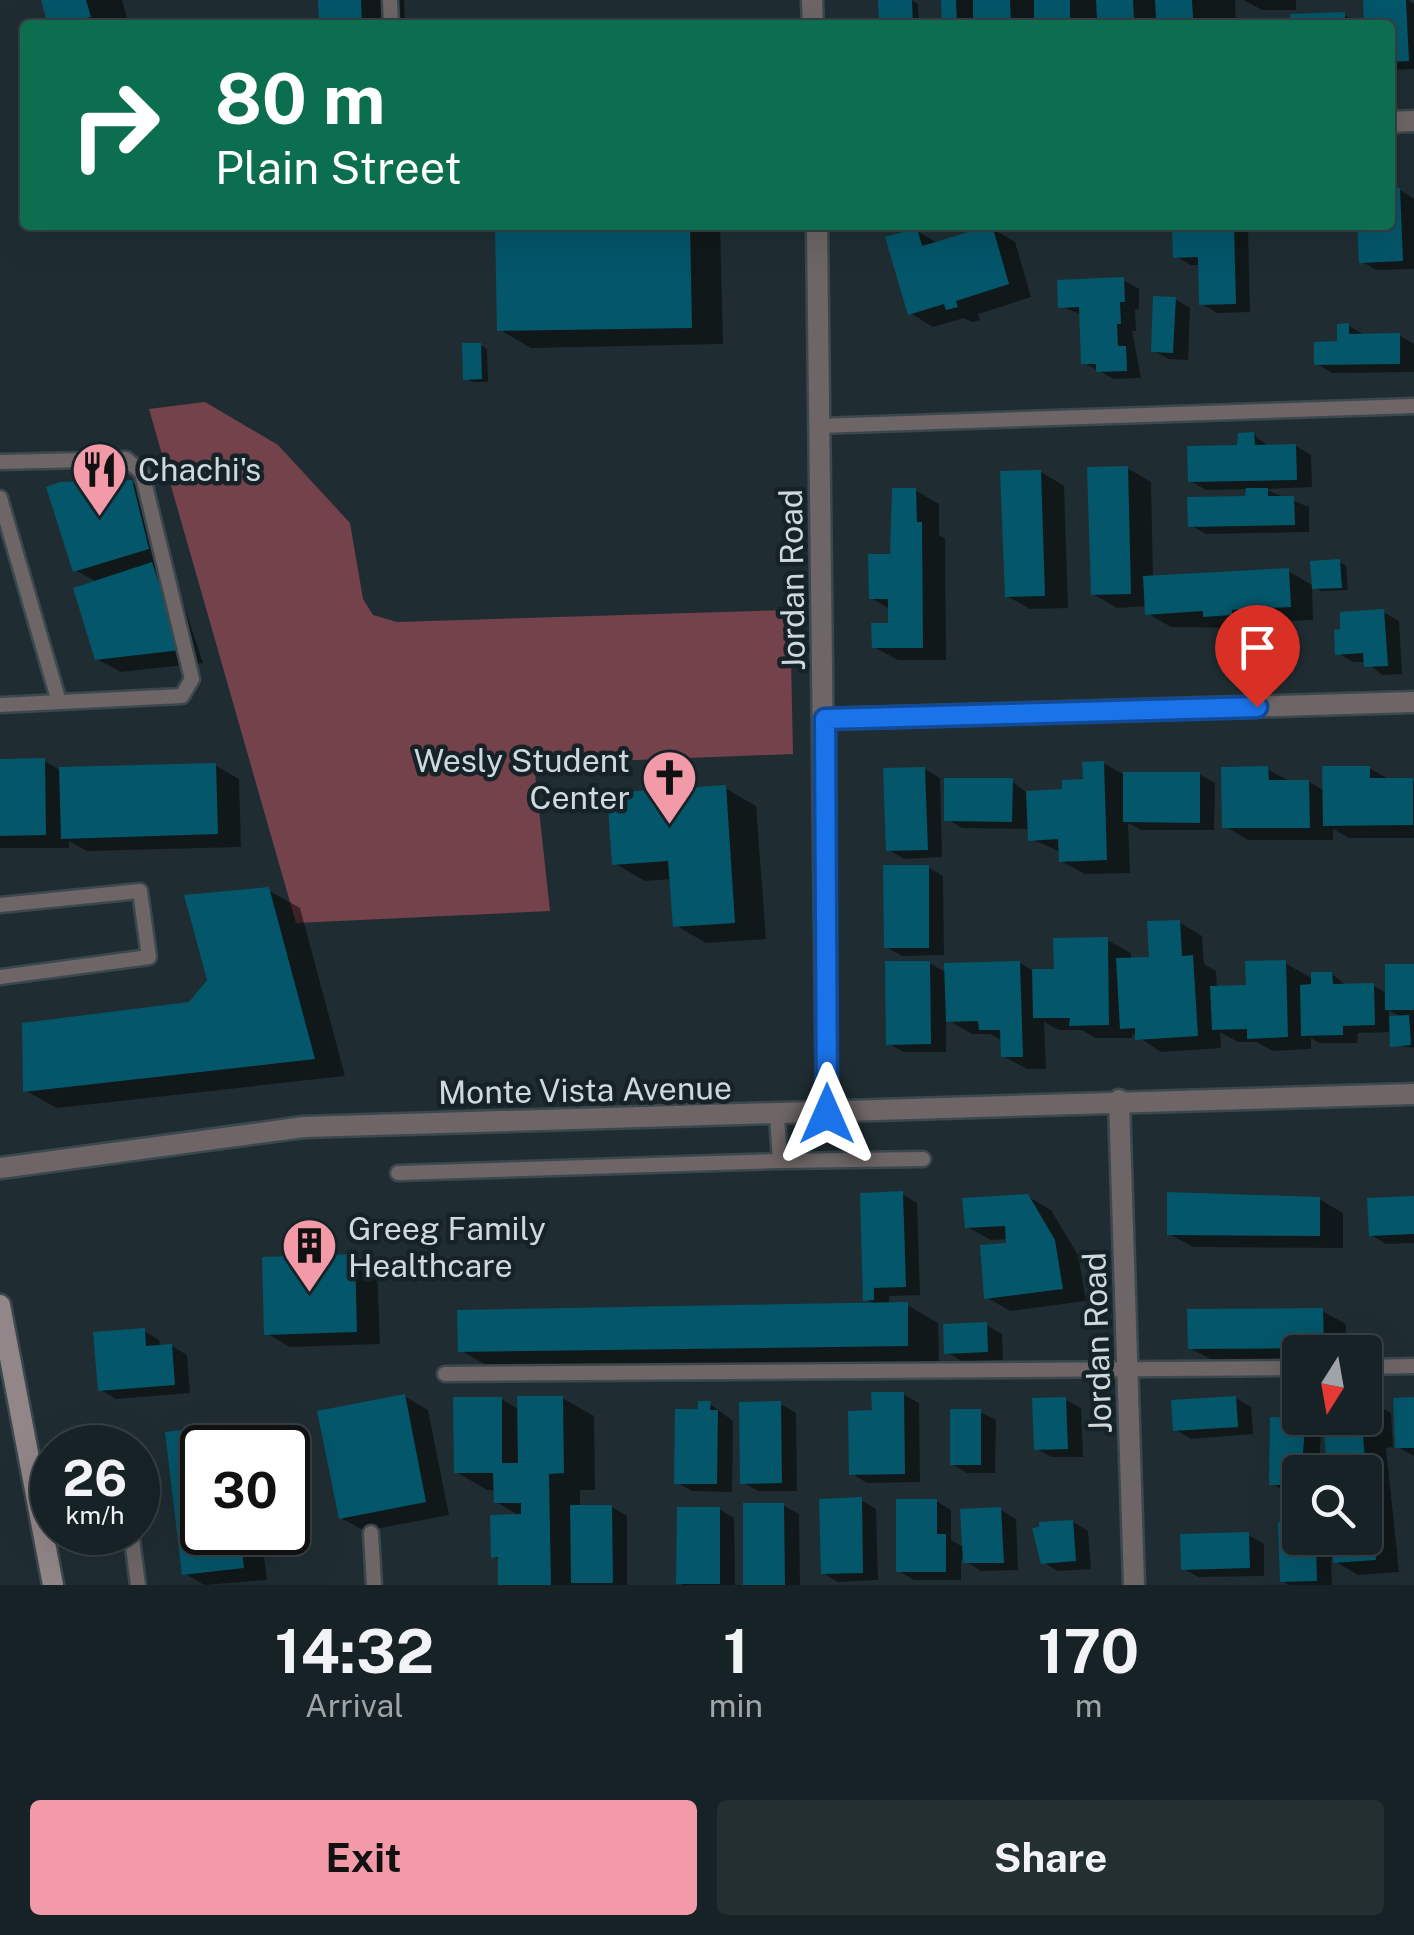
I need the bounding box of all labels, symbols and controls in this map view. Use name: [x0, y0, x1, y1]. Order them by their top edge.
text: 80 m: [215, 57, 385, 140]
icon: right: [50, 60, 180, 190]
text: Plain Street: [215, 141, 462, 194]
restaurant icon: Chachi's: [69, 439, 129, 518]
place label: Chachi's: [138, 451, 261, 488]
street label: Jordan Road: [772, 489, 812, 671]
pin: [1215, 605, 1300, 708]
icon: arrive: [1230, 620, 1285, 675]
place label: Wesly Student Center: [414, 742, 630, 816]
church icon: Wesly Student Center: [639, 748, 699, 827]
position arrow: [775, 1062, 879, 1166]
street label: Monte Vista Avenue: [438, 1069, 732, 1111]
place label: Greeg Family Healthcare: [348, 1210, 546, 1284]
building icon: Greeg Family Healthcare: [279, 1216, 339, 1295]
street label: Jordan Road: [1075, 1252, 1119, 1434]
north arrow: [1282, 1335, 1382, 1435]
map controls: [1282, 1335, 1382, 1555]
speed limit sign: 30: [180, 1425, 310, 1555]
text: 26: [63, 1448, 127, 1507]
button: search: [1282, 1455, 1382, 1555]
text: km/h: [66, 1500, 124, 1530]
text: 14:32: [275, 1616, 434, 1687]
text: 1: [723, 1616, 749, 1687]
text: 170: [1038, 1616, 1139, 1687]
text: Arrival: [305, 1687, 404, 1724]
text: min: [709, 1687, 763, 1724]
text: m: [1075, 1687, 1102, 1724]
button: Exit: [30, 1800, 697, 1915]
button: Share: [717, 1800, 1384, 1915]

